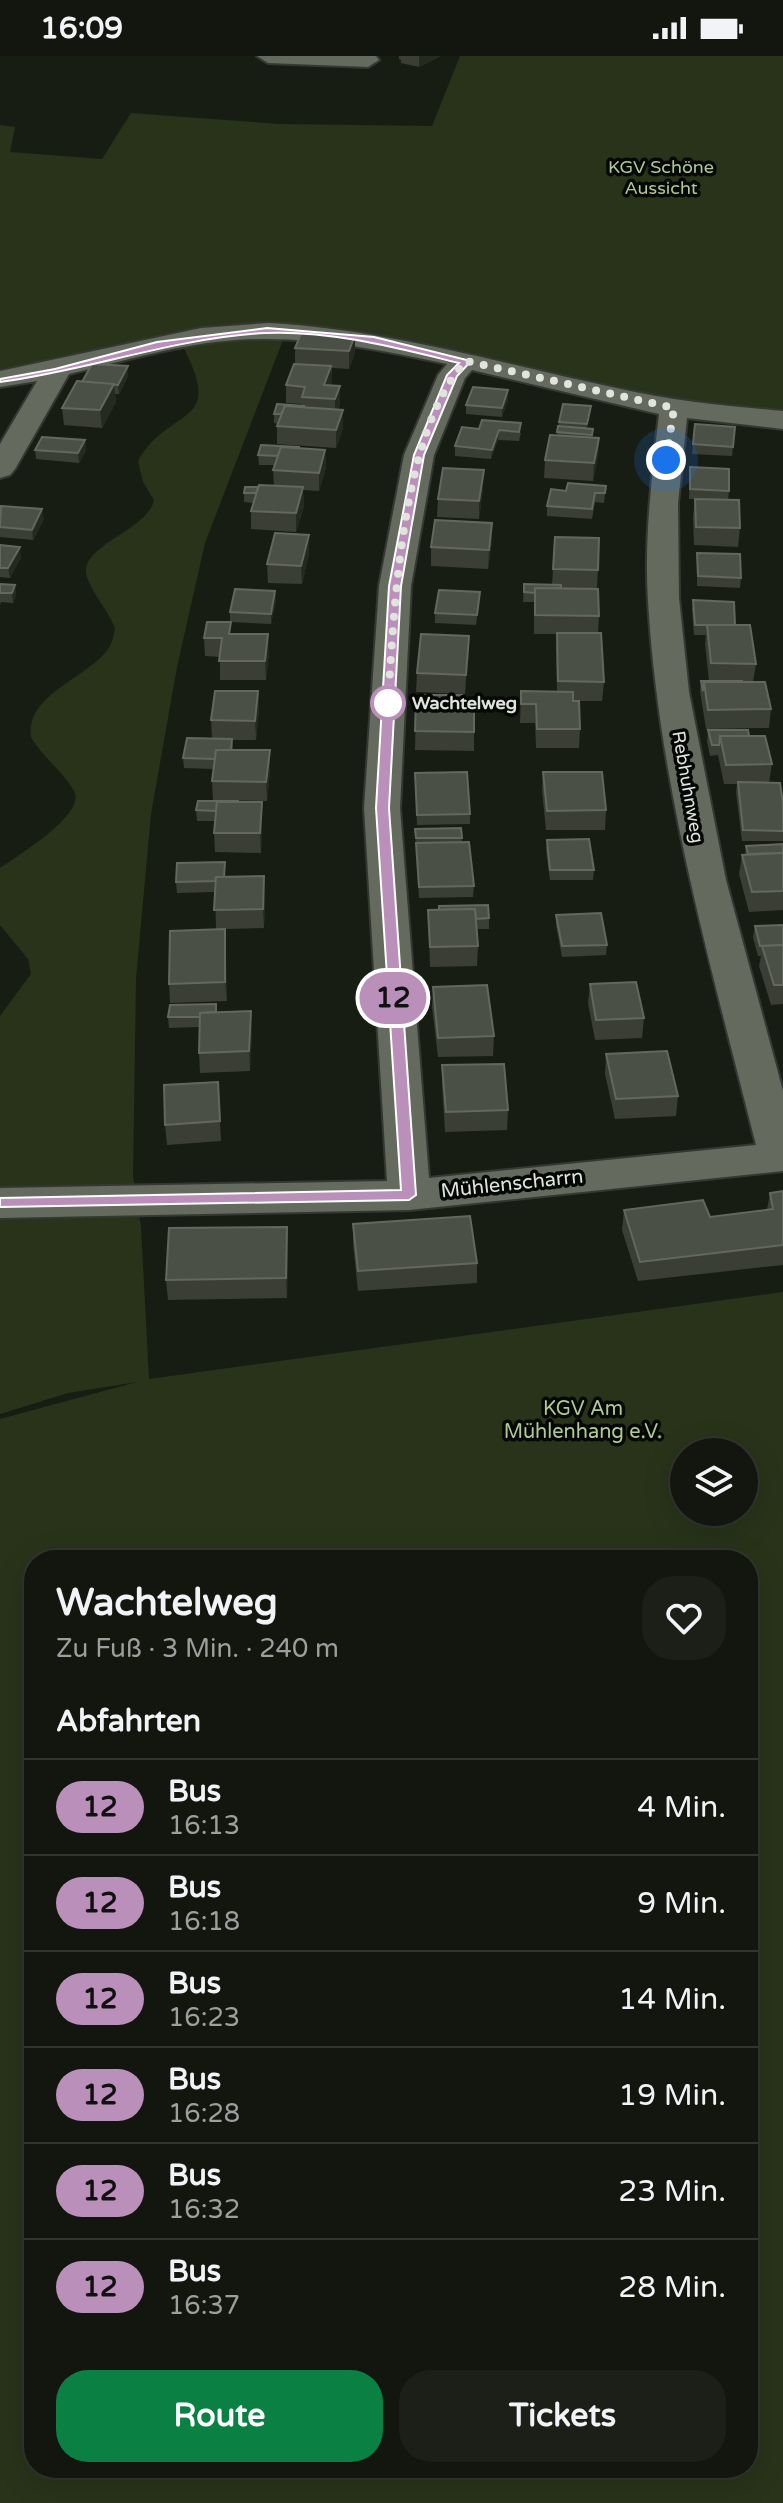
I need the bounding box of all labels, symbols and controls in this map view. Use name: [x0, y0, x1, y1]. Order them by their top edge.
text: 16:09: [40, 10, 123, 47]
park label: KGV Schöne Aussicht: [608, 156, 714, 199]
your location: [646, 440, 686, 480]
marker: Wachtelweg: [371, 686, 405, 720]
place label: Wachtelweg: [412, 692, 517, 714]
street label: Rebhuhnweg: [667, 729, 709, 845]
line badge: 12: [357, 972, 429, 1024]
text: 12: [375, 981, 411, 1015]
street label: Mühlenscharrn: [440, 1165, 584, 1203]
park label: KGV Am Mühlenhang e.V.: [504, 1397, 662, 1444]
map controls: [670, 1438, 758, 1526]
button: layers: [670, 1438, 758, 1526]
button: heart: [642, 1576, 726, 1660]
text: Wachtelweg: [56, 1580, 278, 1626]
text: Zu Fuß · 3 Min. · 240 m: [56, 1633, 339, 1664]
text: Abfahrten: [56, 1703, 201, 1740]
text: Bus: [168, 1773, 221, 1810]
text: 4 Min.: [637, 1789, 726, 1826]
text: 12: [82, 1790, 118, 1824]
text: 16:13: [168, 1810, 240, 1841]
text: Bus: [168, 1869, 221, 1906]
text: 9 Min.: [637, 1885, 726, 1922]
text: 12: [82, 1886, 118, 1920]
text: 16:18: [168, 1906, 240, 1937]
text: Bus: [168, 1965, 221, 2002]
text: 14 Min.: [618, 1981, 726, 2018]
text: 12: [82, 1982, 118, 2016]
text: 16:23: [168, 2002, 240, 2033]
text: Bus: [168, 2061, 221, 2098]
text: 19 Min.: [618, 2077, 726, 2114]
text: 12: [82, 2078, 118, 2112]
text: 16:28: [168, 2098, 240, 2129]
text: Bus: [168, 2157, 221, 2194]
text: 23 Min.: [618, 2173, 726, 2210]
text: 12: [82, 2174, 118, 2208]
text: 16:32: [168, 2194, 240, 2225]
text: Bus: [168, 2253, 221, 2290]
text: 28 Min.: [618, 2269, 726, 2306]
text: 12: [82, 2270, 118, 2304]
text: 16:37: [168, 2290, 240, 2321]
button: Route: [56, 2370, 383, 2462]
button: Tickets: [399, 2370, 726, 2462]

